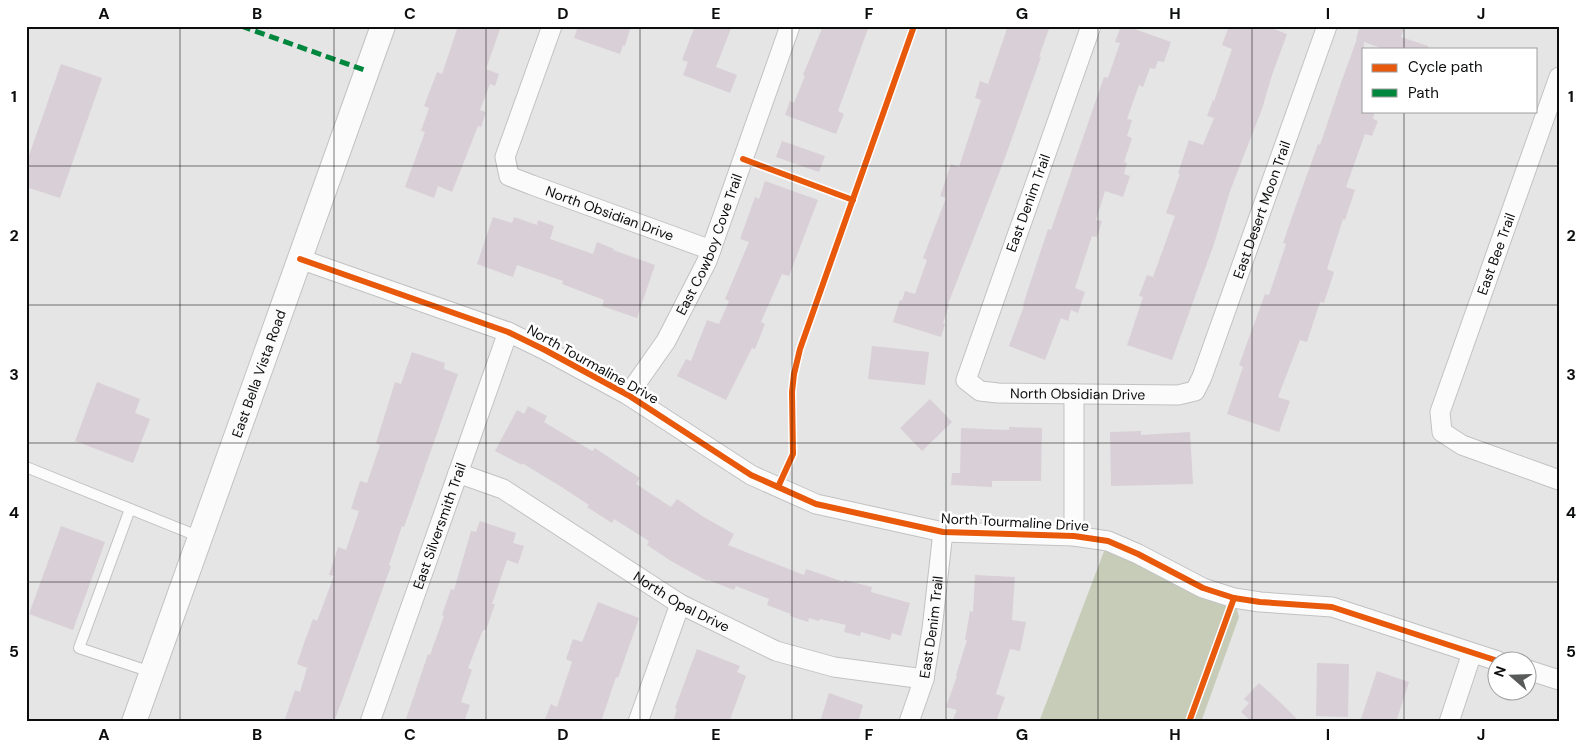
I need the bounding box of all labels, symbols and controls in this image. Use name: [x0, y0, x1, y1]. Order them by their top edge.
text: A: [98, 3, 110, 24]
text: B: [252, 3, 262, 24]
text: C: [404, 3, 416, 24]
text: D: [557, 3, 569, 24]
text: E: [711, 3, 721, 24]
text: F: [865, 3, 874, 24]
text: G: [1016, 3, 1028, 24]
text: H: [1169, 3, 1181, 24]
text: I: [1326, 3, 1330, 24]
text: J: [1477, 3, 1485, 24]
legend: [1362, 48, 1538, 112]
text: Cycle path: [1408, 57, 1483, 77]
text: Path: [1408, 83, 1439, 103]
text: 1: [11, 86, 17, 107]
text: 1: [1568, 86, 1574, 107]
street label: East Desert Moon Trail: [1229, 138, 1294, 281]
street label: East Denim Trail: [1002, 152, 1054, 254]
street label: East Cowboy Cove Trail: [672, 171, 746, 318]
street label: North Obsidian Drive: [543, 182, 676, 245]
street label: East Bee Trail: [1473, 211, 1519, 297]
text: 2: [9, 225, 19, 246]
text: 2: [1566, 225, 1576, 246]
street label: East Bella Vista Road: [228, 307, 290, 440]
street label: North Tourmaline Drive: [524, 320, 662, 408]
text: 3: [9, 364, 19, 385]
text: 3: [1566, 364, 1576, 385]
street label: North Obsidian Drive: [1010, 384, 1145, 404]
street label: East Silversmith Trail: [409, 460, 470, 592]
text: 4: [9, 502, 19, 523]
text: 4: [1566, 502, 1576, 523]
street label: North Tourmaline Drive: [941, 509, 1089, 535]
street label: North Opal Drive: [630, 567, 733, 636]
street label: East Denim Trail: [915, 575, 947, 680]
text: 5: [9, 641, 19, 662]
text: 5: [1566, 641, 1576, 662]
north arrow: [1488, 650, 1538, 700]
text: N: [1490, 664, 1510, 679]
text: A: [98, 724, 110, 745]
text: B: [252, 724, 262, 745]
text: C: [404, 724, 416, 745]
text: D: [557, 724, 569, 745]
text: E: [711, 724, 721, 745]
text: F: [865, 724, 874, 745]
text: G: [1016, 724, 1028, 745]
text: H: [1169, 724, 1181, 745]
text: I: [1326, 724, 1330, 745]
text: J: [1477, 724, 1485, 745]

